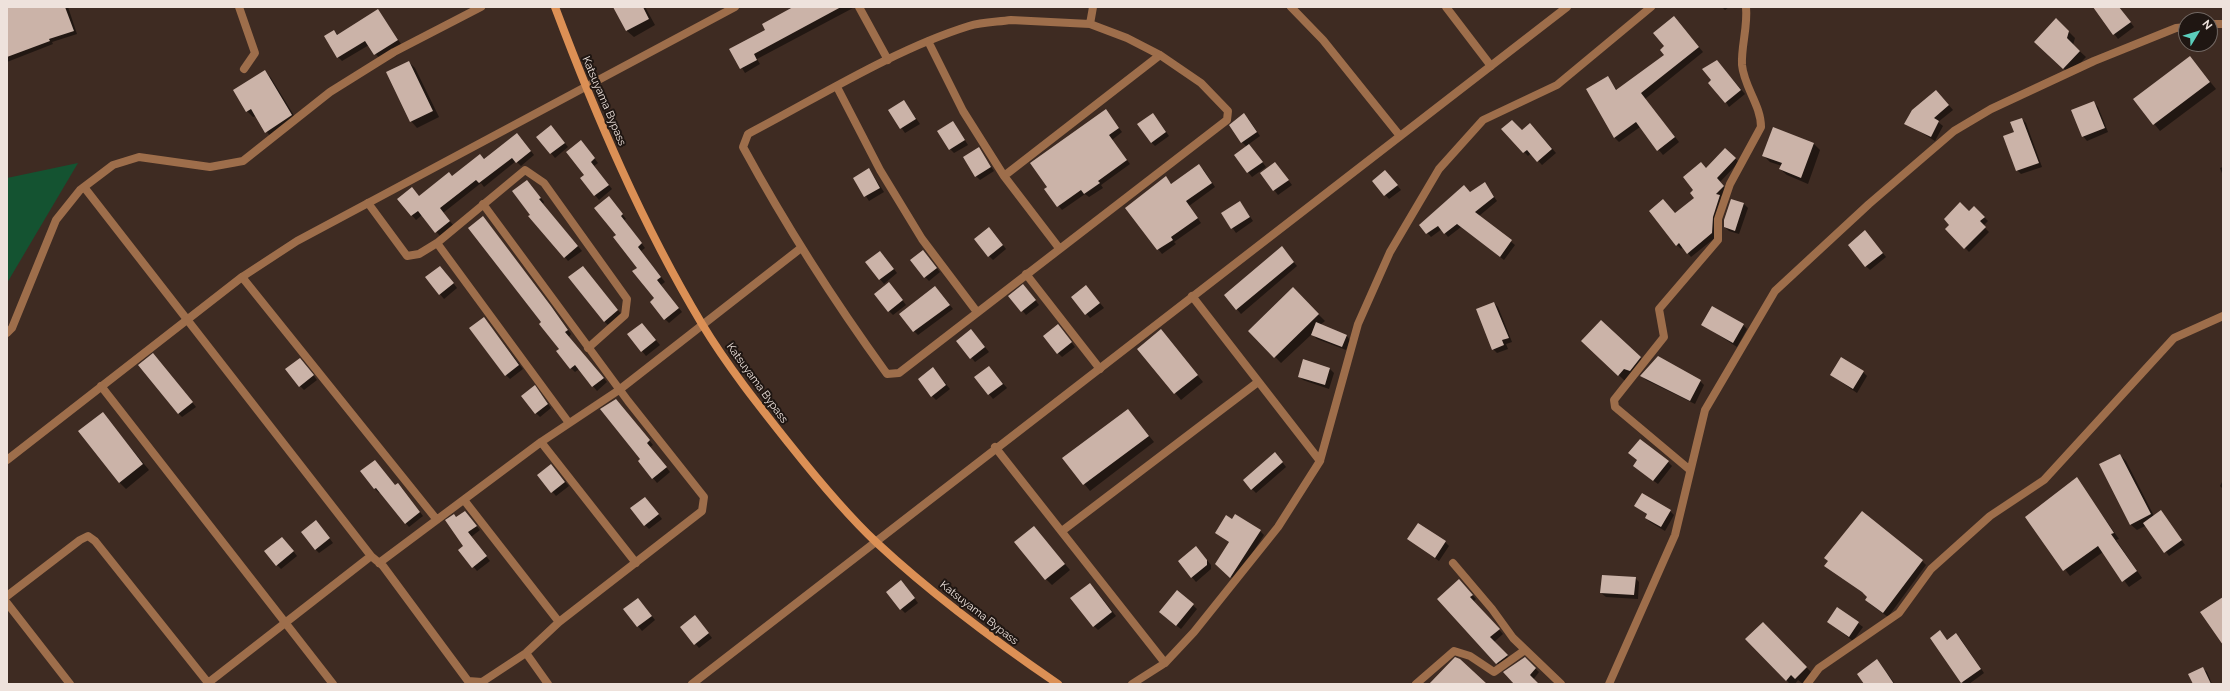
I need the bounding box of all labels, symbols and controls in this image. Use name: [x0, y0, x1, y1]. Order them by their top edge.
north arrow: [2178, 12, 2218, 52]
text: N: [2199, 18, 2215, 32]
street label: Katsuyama Bypass: [579, 54, 629, 148]
street label: Katsuyama Bypass: [723, 340, 791, 426]
street label: Katsuyama Bypass: [937, 578, 1021, 648]

